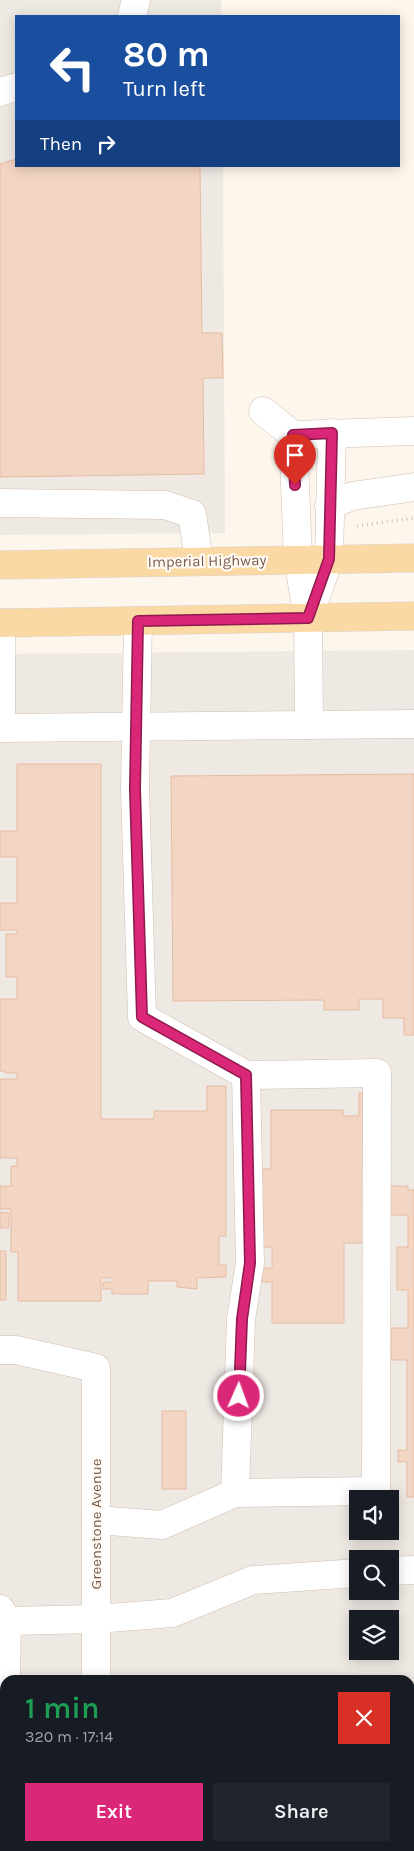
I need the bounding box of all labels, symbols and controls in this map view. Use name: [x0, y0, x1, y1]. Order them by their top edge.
text: 80 m: [123, 34, 210, 75]
icon: left: [40, 35, 105, 100]
text: Turn left: [123, 76, 206, 102]
icon: right: [92, 130, 120, 158]
text: Then: [40, 133, 82, 155]
pin: [274, 434, 316, 485]
icon: arrive: [281, 441, 309, 469]
street label: Imperial Highway: [147, 551, 267, 571]
position arrow: [212, 1369, 264, 1421]
street label: Greenstone Avenue: [87, 1459, 105, 1589]
map controls: [349, 1490, 399, 1660]
button: sound: [349, 1490, 399, 1540]
button: search: [349, 1550, 399, 1600]
button: layers: [349, 1610, 399, 1660]
text: 1 min: [25, 1690, 99, 1726]
button: close: [338, 1692, 390, 1744]
text: 320 m · 17:14: [25, 1727, 113, 1746]
button: Exit: [25, 1783, 203, 1841]
button: Share: [213, 1783, 390, 1841]

